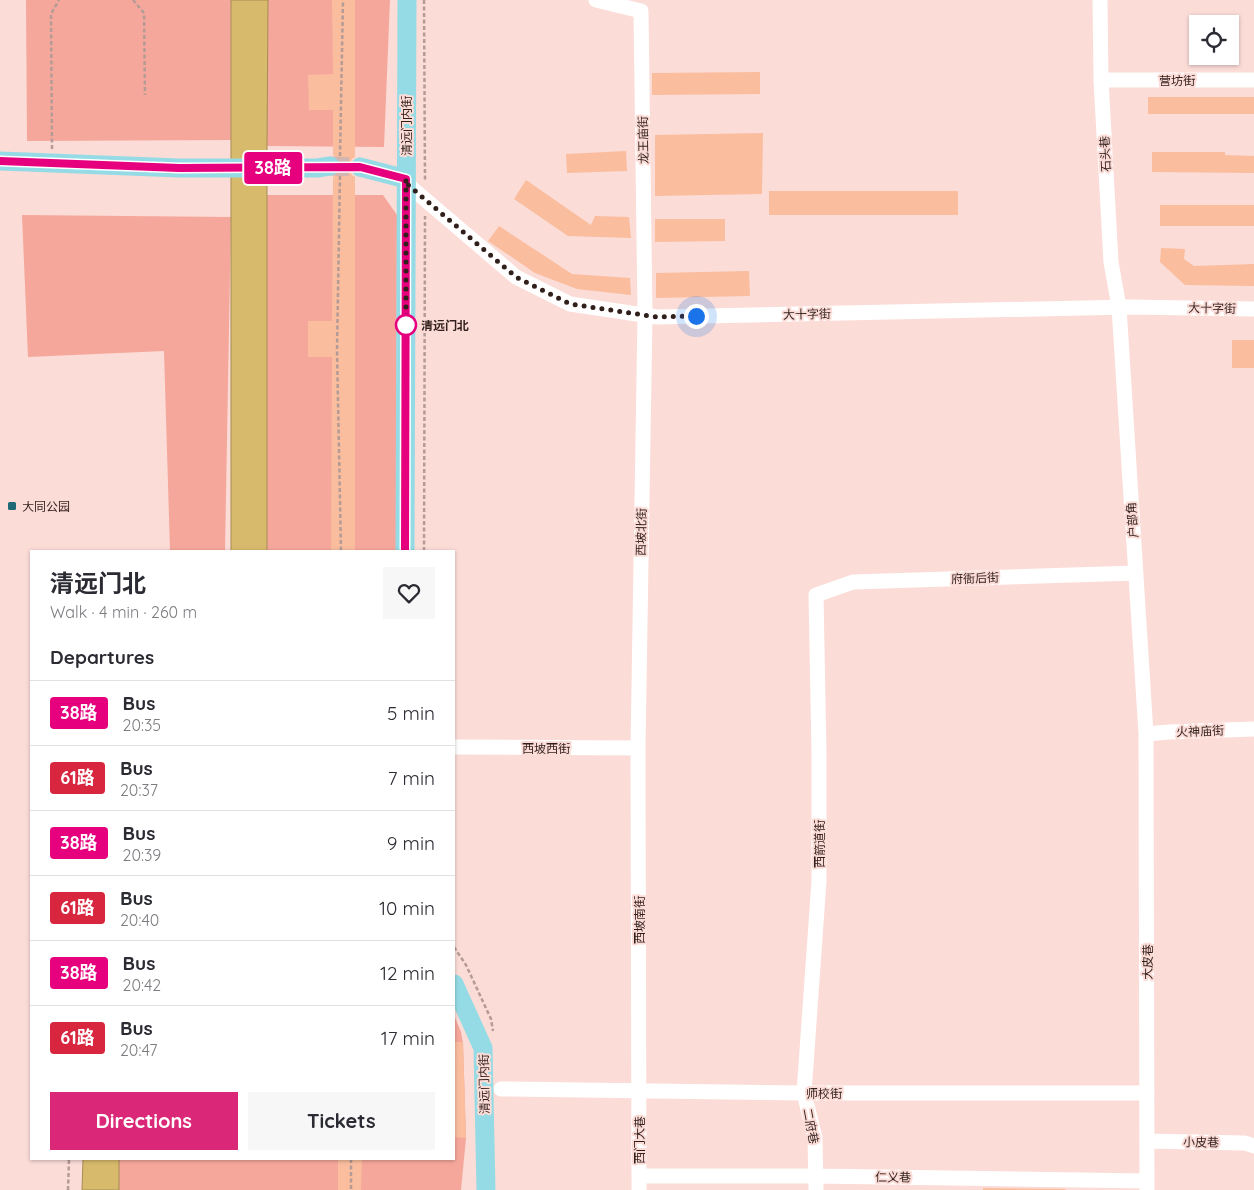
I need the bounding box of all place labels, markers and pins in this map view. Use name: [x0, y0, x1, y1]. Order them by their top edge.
marker: 清远门北: [395, 314, 417, 336]
place label: 清远门北: [421, 318, 469, 333]
place label: 大同公园: [22, 499, 70, 514]
marker: 大同公园: [6, 500, 18, 512]

